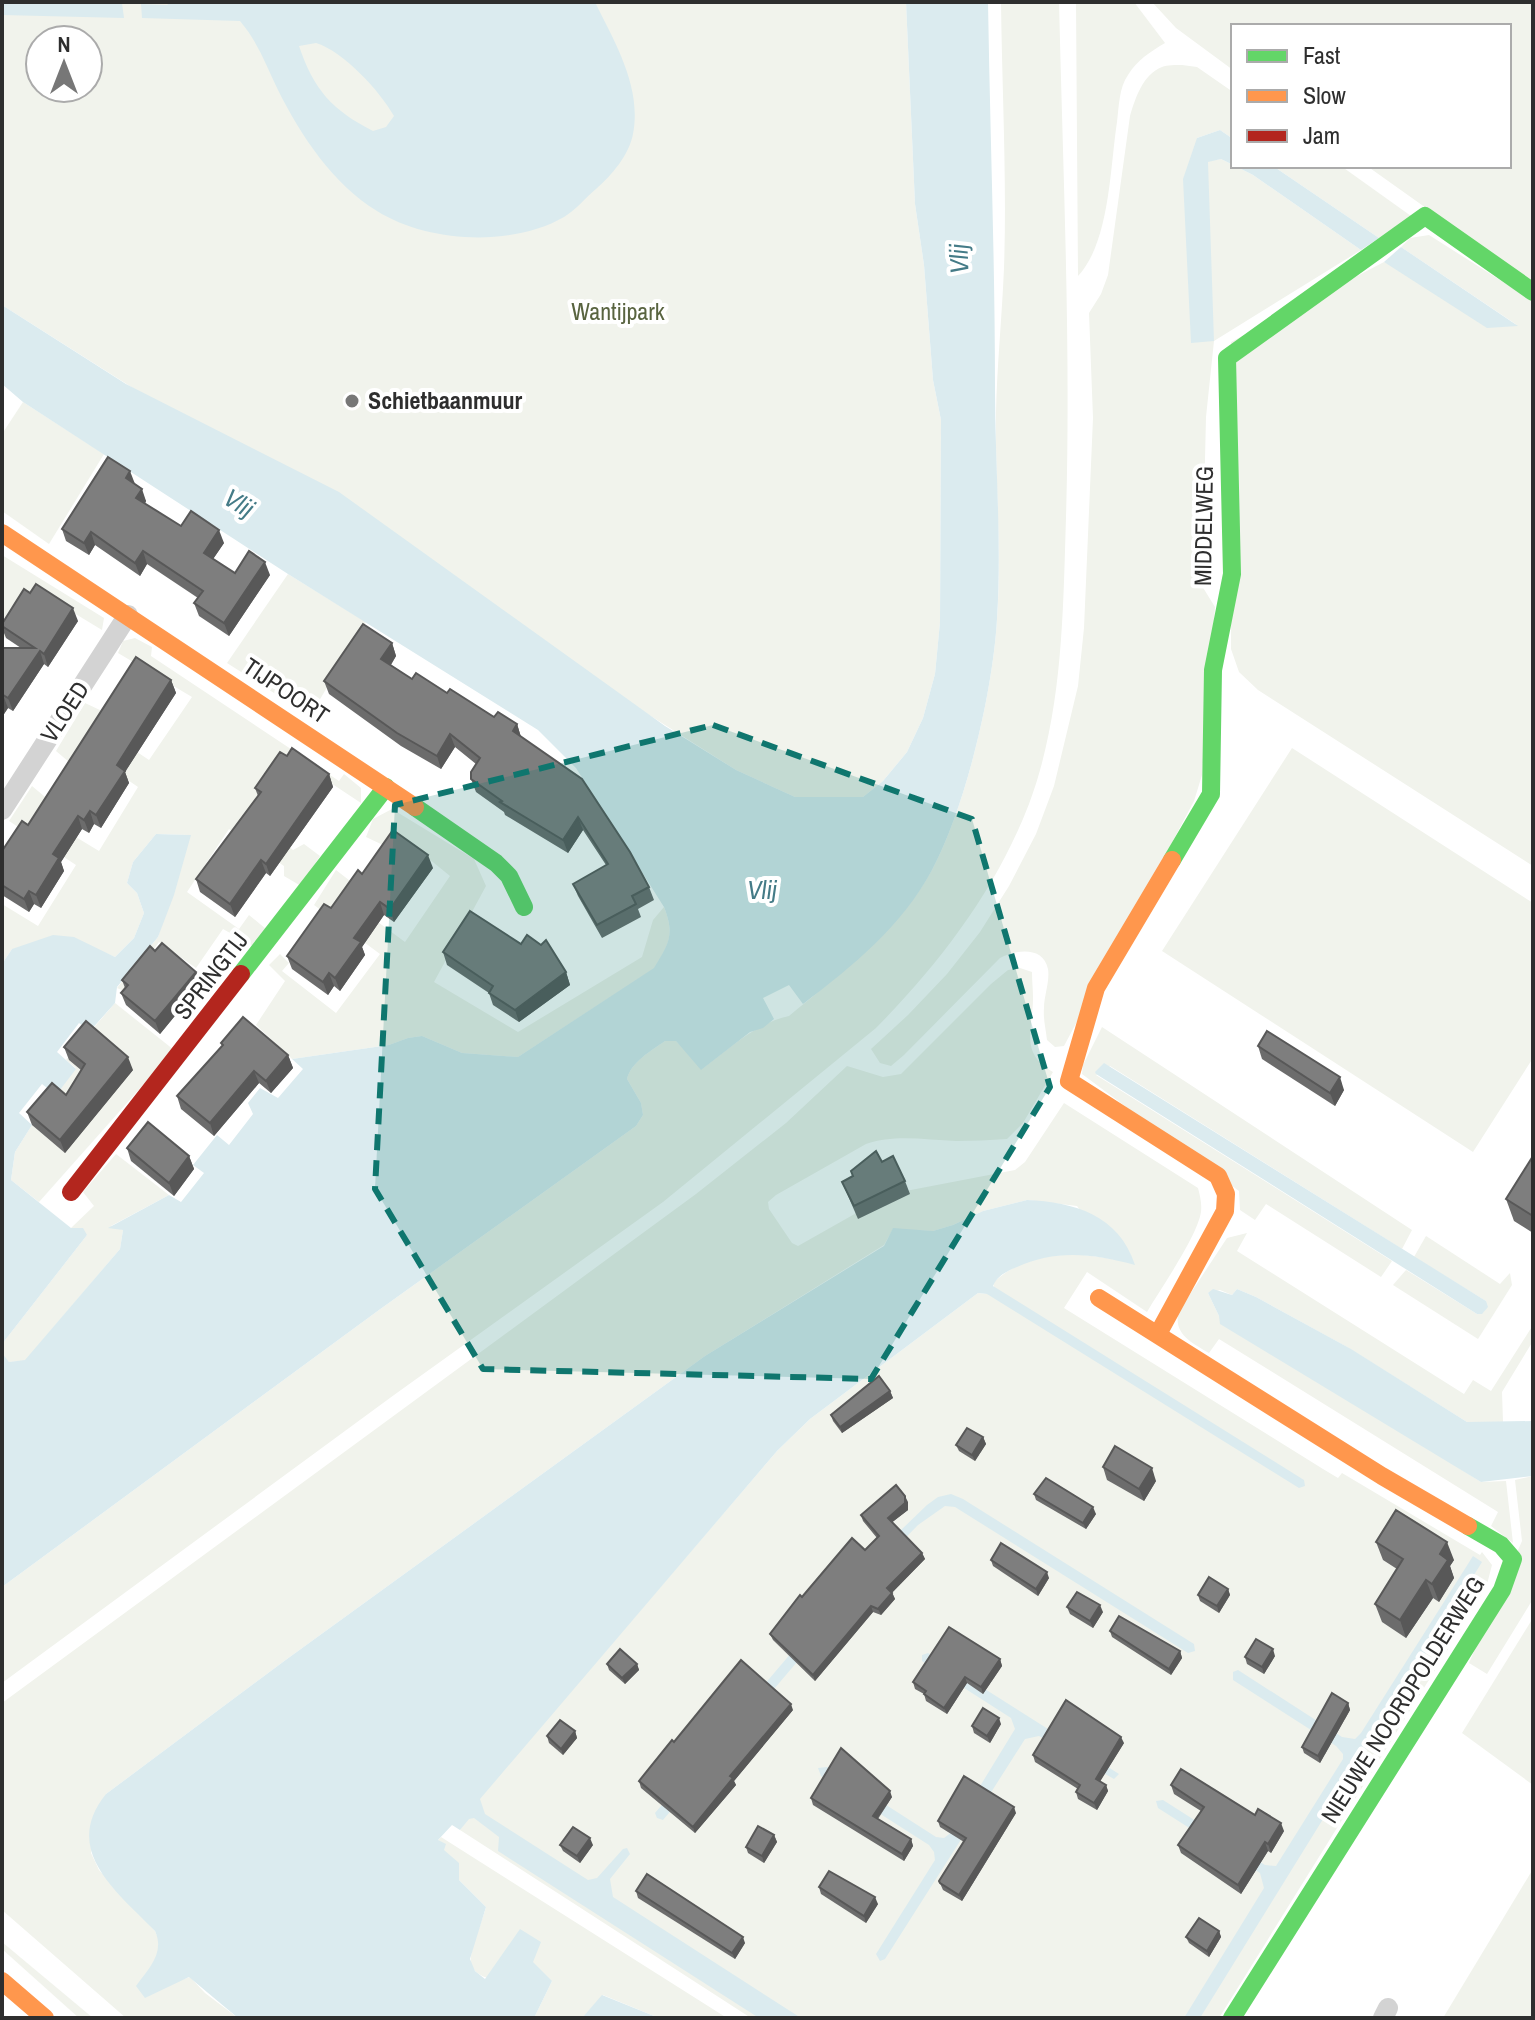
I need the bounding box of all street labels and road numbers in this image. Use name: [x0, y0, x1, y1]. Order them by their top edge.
street label: MIDDELWEG: [1186, 466, 1220, 586]
street label: TIJPOORT: [237, 650, 336, 731]
street label: VLOED: [33, 675, 96, 748]
street label: SPRINGTIJ: [166, 925, 254, 1026]
street label: NIEUWE NOORDPOLDERWEG: [1313, 1570, 1491, 1829]

